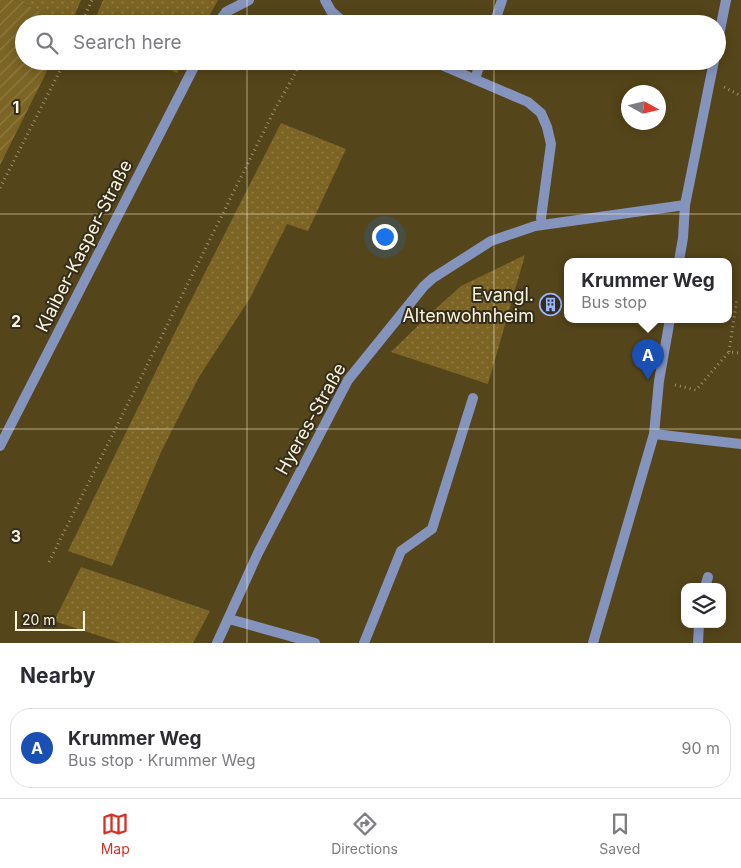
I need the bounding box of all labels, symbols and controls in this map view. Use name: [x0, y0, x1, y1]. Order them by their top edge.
search box: [15, 15, 726, 70]
icon: search: [33, 29, 61, 57]
text: Search here: [73, 31, 182, 54]
north arrow: [621, 85, 666, 130]
text: 1: [13, 97, 19, 117]
street label: Klaiber-Kasper-Straße: [31, 156, 136, 335]
your location: [372, 224, 398, 250]
popup: [564, 258, 732, 323]
text: Krummer Weg: [581, 269, 715, 292]
place label: Evangl. Altenwohnheim: [402, 284, 534, 326]
text: Bus stop: [581, 292, 647, 312]
building icon: Evangl. Altenwohnheim: [538, 293, 562, 317]
text: 2: [11, 311, 21, 331]
pin: A: [632, 339, 664, 380]
street label: Hyeres-Straße: [271, 359, 350, 478]
text: 3: [11, 526, 21, 546]
map controls: [681, 583, 726, 628]
button: layers: [681, 583, 726, 628]
scale bar: [15, 608, 85, 631]
text: 20 m: [22, 611, 56, 628]
text: Nearby: [20, 663, 95, 688]
text: Krummer Weg: [68, 727, 202, 750]
text: A: [31, 738, 43, 758]
text: 90 m: [681, 738, 720, 758]
text: Bus stop · Krummer Weg: [68, 750, 256, 770]
tab: Map: [101, 810, 130, 857]
tab: Directions: [331, 810, 398, 857]
tab: Saved: [599, 810, 640, 857]

